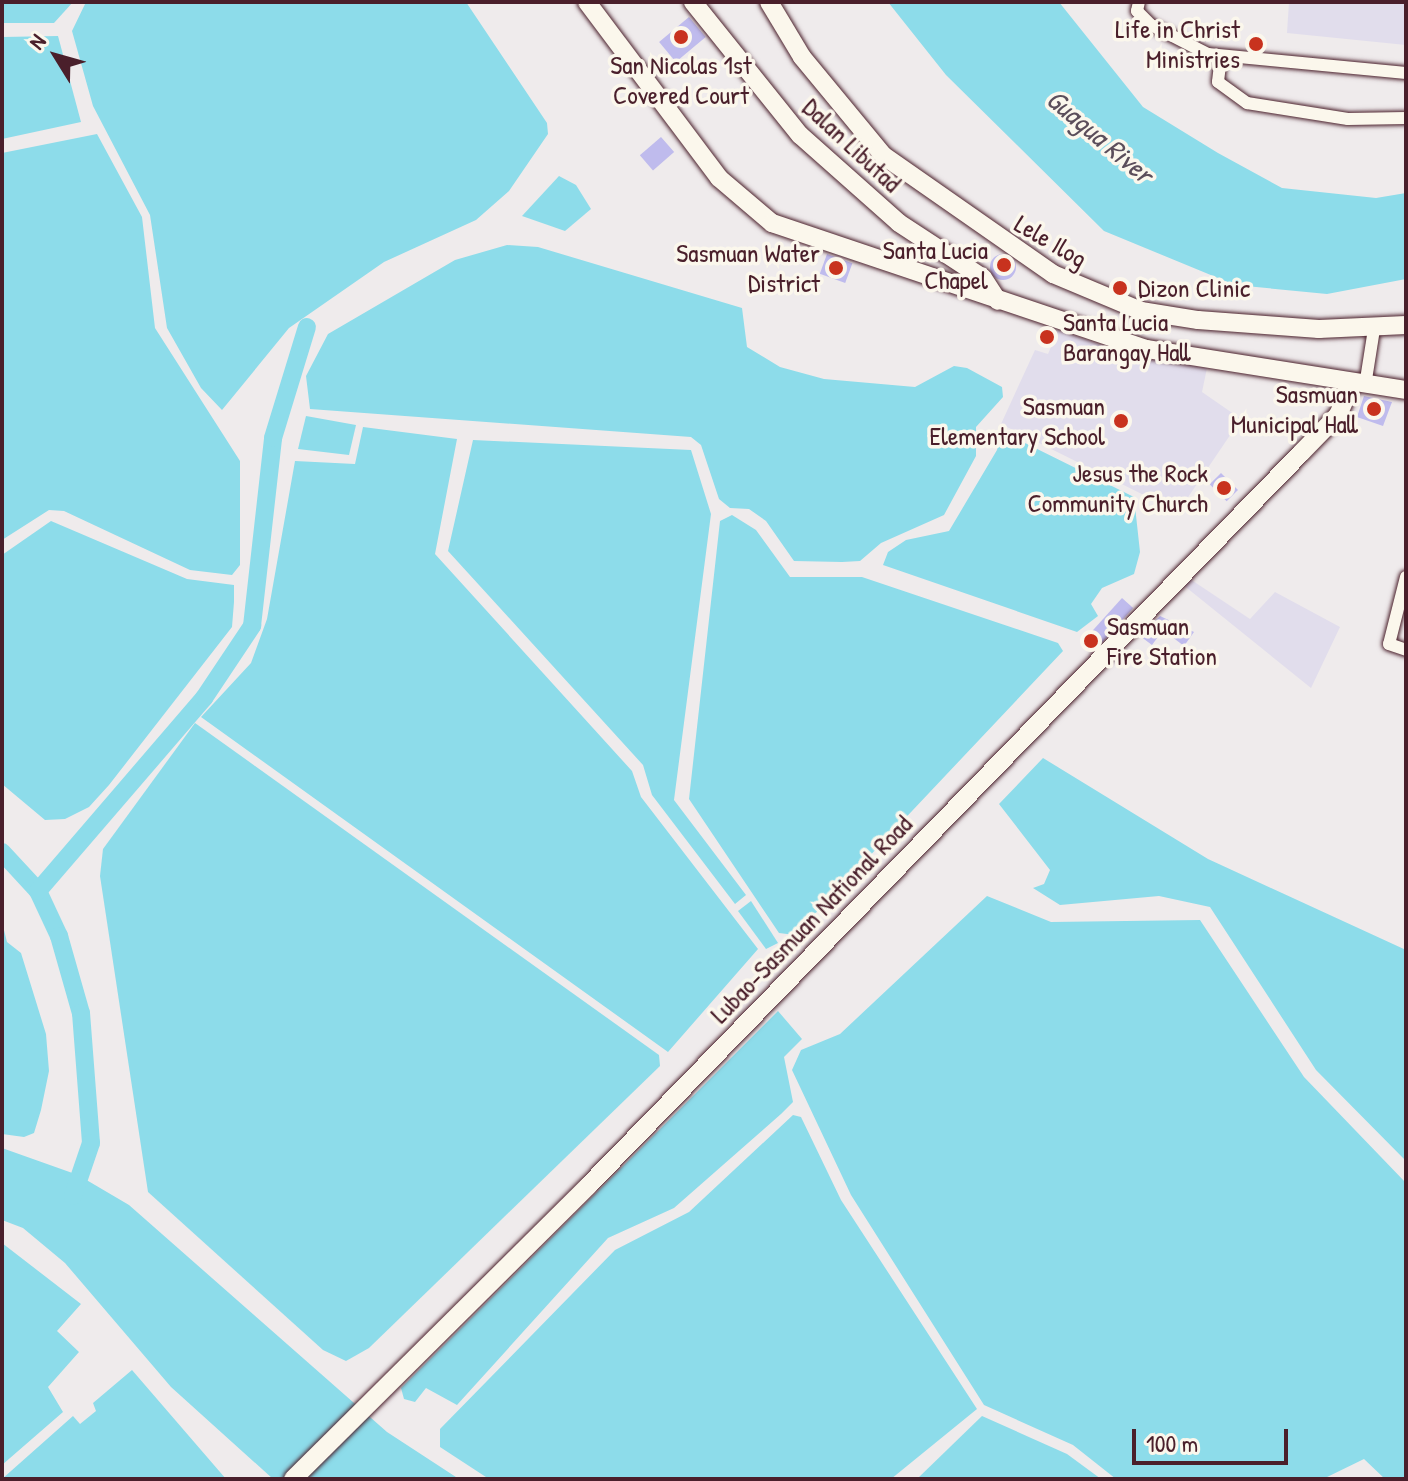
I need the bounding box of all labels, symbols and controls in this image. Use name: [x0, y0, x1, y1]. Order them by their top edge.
place label: Life in Christ Ministries: [1115, 13, 1240, 74]
north arrow: [16, 16, 96, 96]
text: N: [21, 28, 52, 55]
marker: San Nicolas 1st Covered Court: [672, 28, 690, 46]
marker: Life in Christ Ministries: [1247, 35, 1265, 53]
place label: San Nicolas 1st Covered Court: [610, 49, 752, 110]
water label: Guagua River: [1040, 82, 1160, 190]
street label: Dalan Libutad: [796, 92, 908, 198]
street label: Lele Ilog: [1009, 208, 1093, 274]
place label: Santa Lucia Chapel: [883, 234, 988, 296]
place label: Sasmuan Water District: [676, 237, 820, 298]
marker: Santa Lucia Chapel: [995, 256, 1013, 274]
marker: Sasmuan Water District: [827, 259, 845, 277]
place label: Dizon Clinic: [1138, 272, 1250, 304]
marker: Dizon Clinic: [1109, 277, 1131, 299]
place label: Santa Lucia Barangay Hall: [1063, 306, 1191, 368]
marker: Santa Lucia Barangay Hall: [1038, 328, 1056, 346]
place label: Sasmuan Municipal Hall: [1231, 378, 1358, 440]
place label: Sasmuan Elementary School: [930, 390, 1105, 452]
marker: Sasmuan Municipal Hall: [1365, 400, 1383, 418]
marker: Sasmuan Elementary School: [1112, 412, 1130, 430]
place label: Jesus the Rock Community Church: [1027, 457, 1208, 518]
marker: Jesus the Rock Community Church: [1215, 479, 1233, 497]
place label: Sasmuan Fire Station: [1107, 610, 1217, 672]
marker: Sasmuan Fire Station: [1082, 632, 1100, 650]
street label: Lubao-Sasmuan National Road: [704, 809, 918, 1029]
scale bar: [1136, 1413, 1292, 1463]
text: 100 m: [1146, 1427, 1198, 1459]

